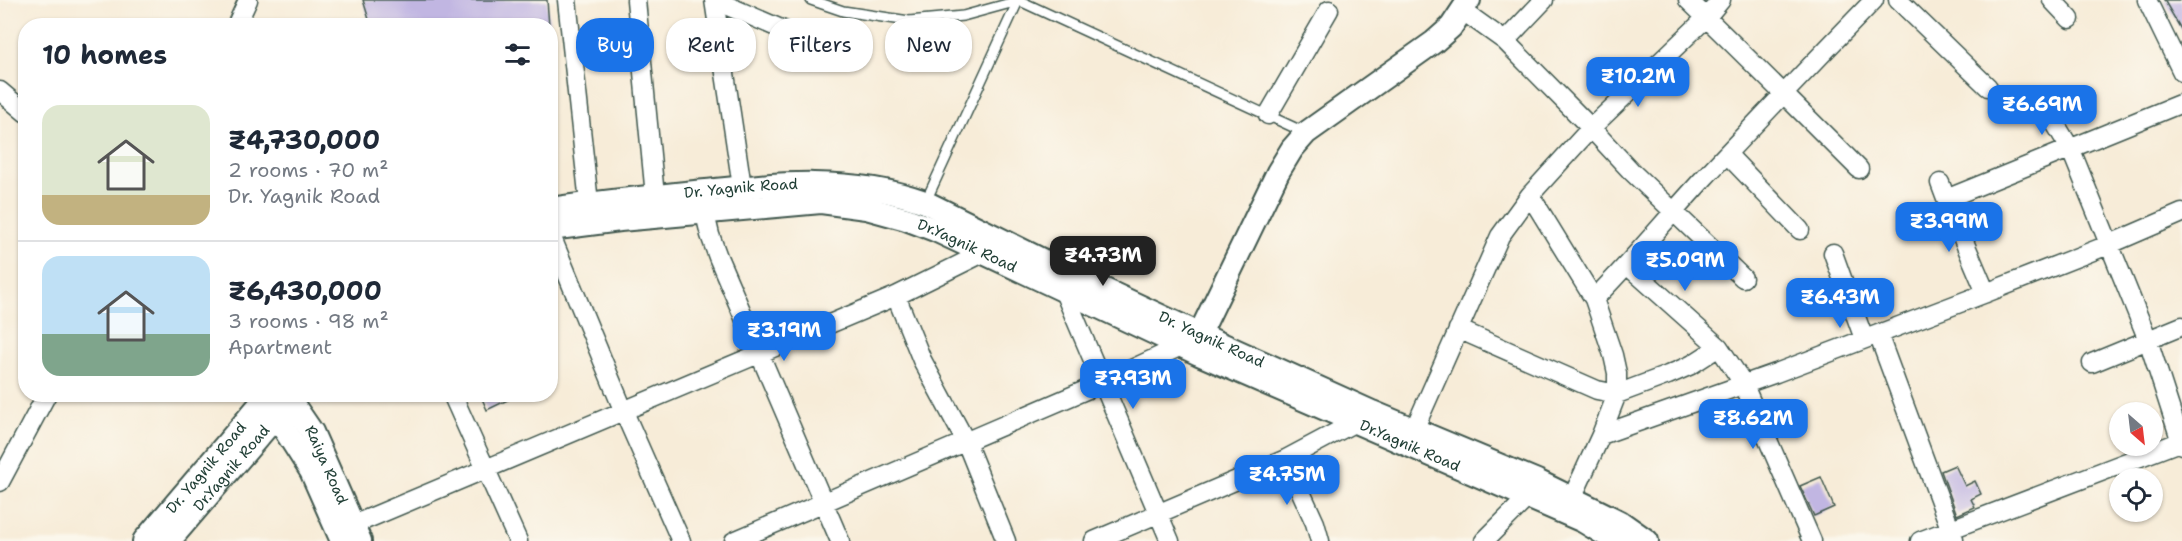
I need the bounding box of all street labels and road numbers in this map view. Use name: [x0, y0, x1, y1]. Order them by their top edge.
street label: Dr. Yagnik Road: [683, 174, 799, 203]
street label: Dr.Yagnik Road: [914, 214, 1021, 277]
street label: Dr. Yagnik Road: [1155, 306, 1268, 372]
street label: Dr.Yagnik Road: [1357, 415, 1464, 477]
street label: Dr. Yagnik Road: [162, 418, 251, 518]
street label: Dr.Yagnik Road: [189, 420, 274, 516]
street label: Raiya Road: [300, 421, 353, 508]

